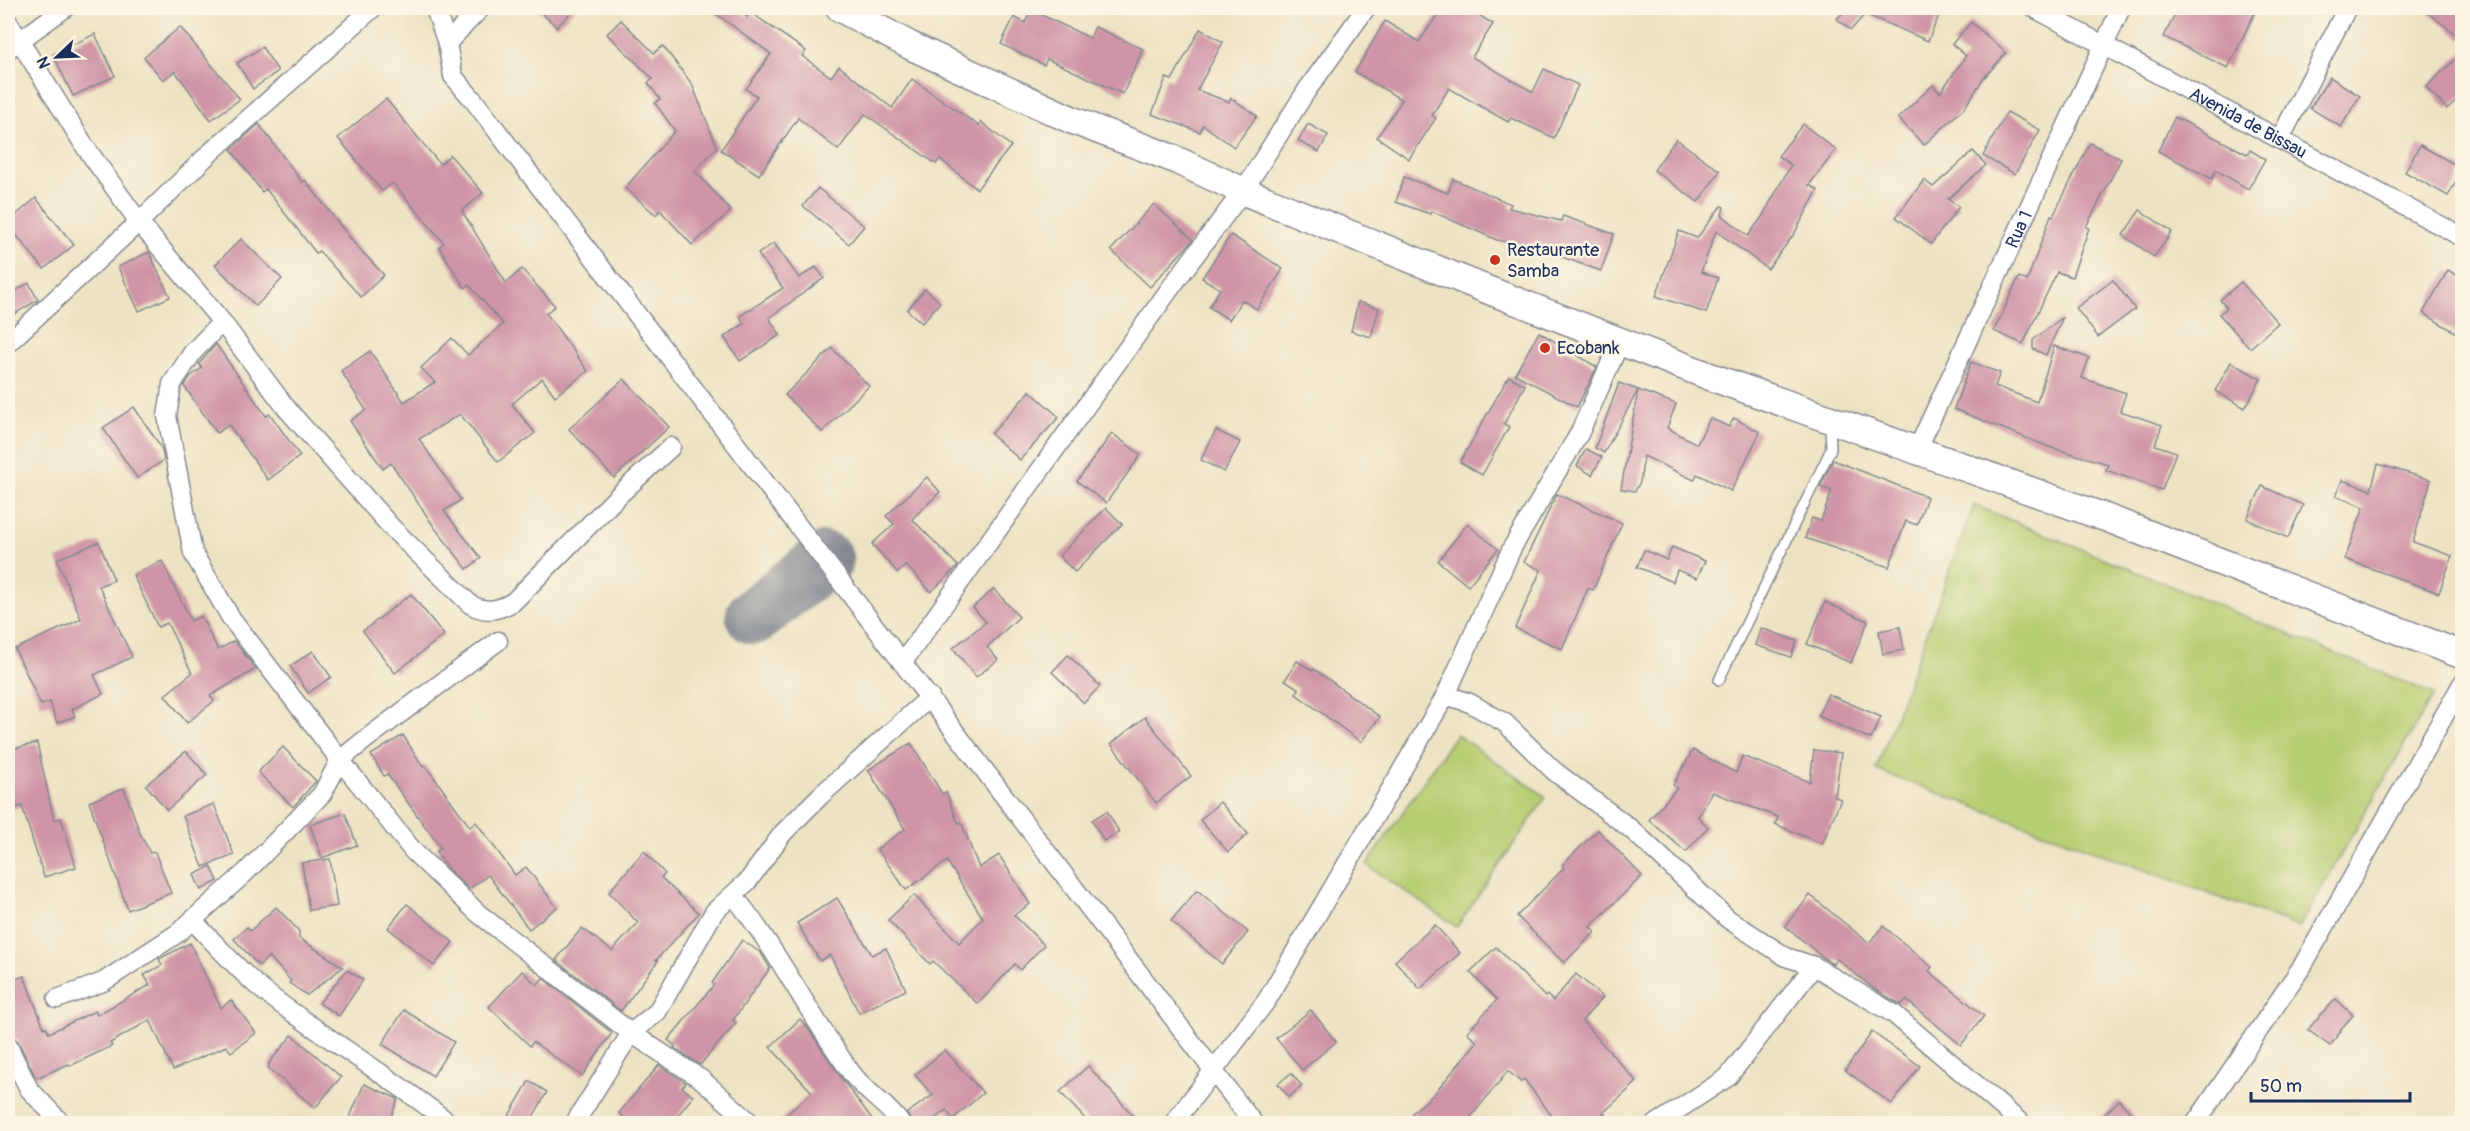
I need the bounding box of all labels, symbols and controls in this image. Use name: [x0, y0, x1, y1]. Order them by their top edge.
north arrow: [27, 27, 87, 87]
text: N: [33, 53, 55, 71]
street label: Avenida de Bissau: [2185, 82, 2311, 164]
street label: Rua 1: [2001, 207, 2038, 252]
place label: Restaurante Samba: [1507, 239, 1599, 283]
marker: Restaurante Samba: [1488, 253, 1502, 267]
place label: Ecobank: [1557, 337, 1620, 360]
marker: Ecobank: [1538, 341, 1552, 355]
scale bar: [2251, 1065, 2410, 1103]
text: 50 m: [2260, 1075, 2302, 1098]

